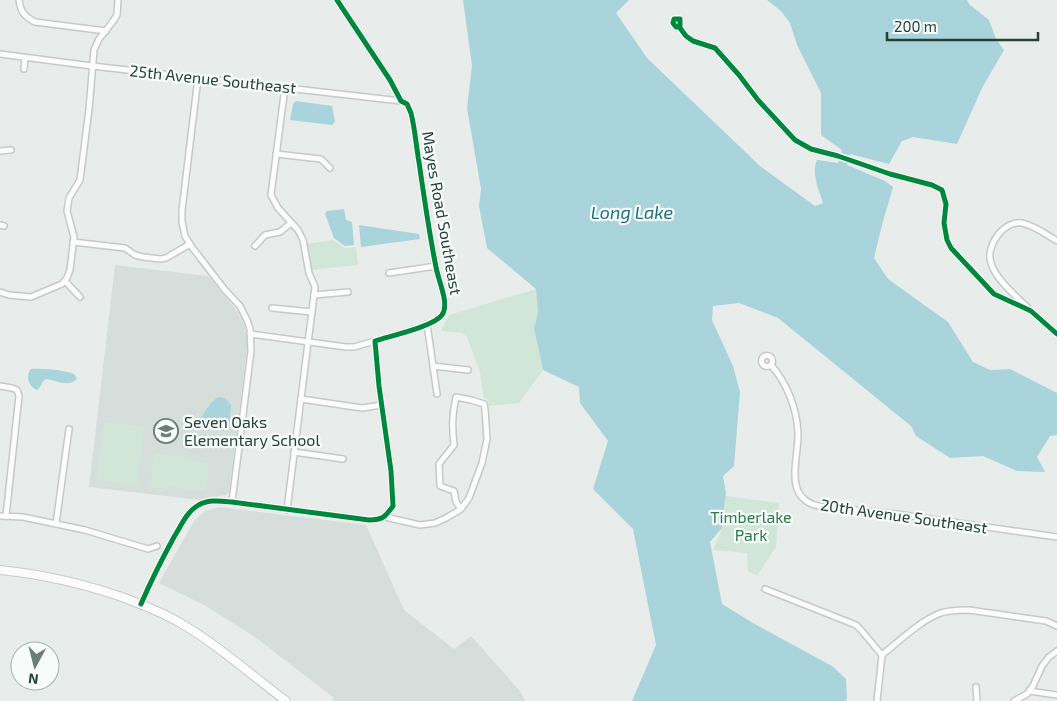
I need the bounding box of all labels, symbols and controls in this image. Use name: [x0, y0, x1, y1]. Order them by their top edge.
scale bar: [887, 10, 1038, 42]
text: 200 m: [894, 17, 937, 35]
street label: 25th Avenue Southeast: [129, 60, 297, 97]
street label: Mayes Road Southeast: [419, 129, 466, 296]
water label: Long Lake: [591, 201, 673, 223]
place label: Seven Oaks Elementary School: [184, 412, 320, 449]
school or university icon: Seven Oaks Elementary School: [153, 418, 179, 444]
street label: 20th Avenue Southeast: [819, 494, 989, 537]
park label: Timberlake Park: [710, 507, 792, 544]
north arrow: [10, 641, 60, 691]
text: N: [27, 670, 39, 688]

